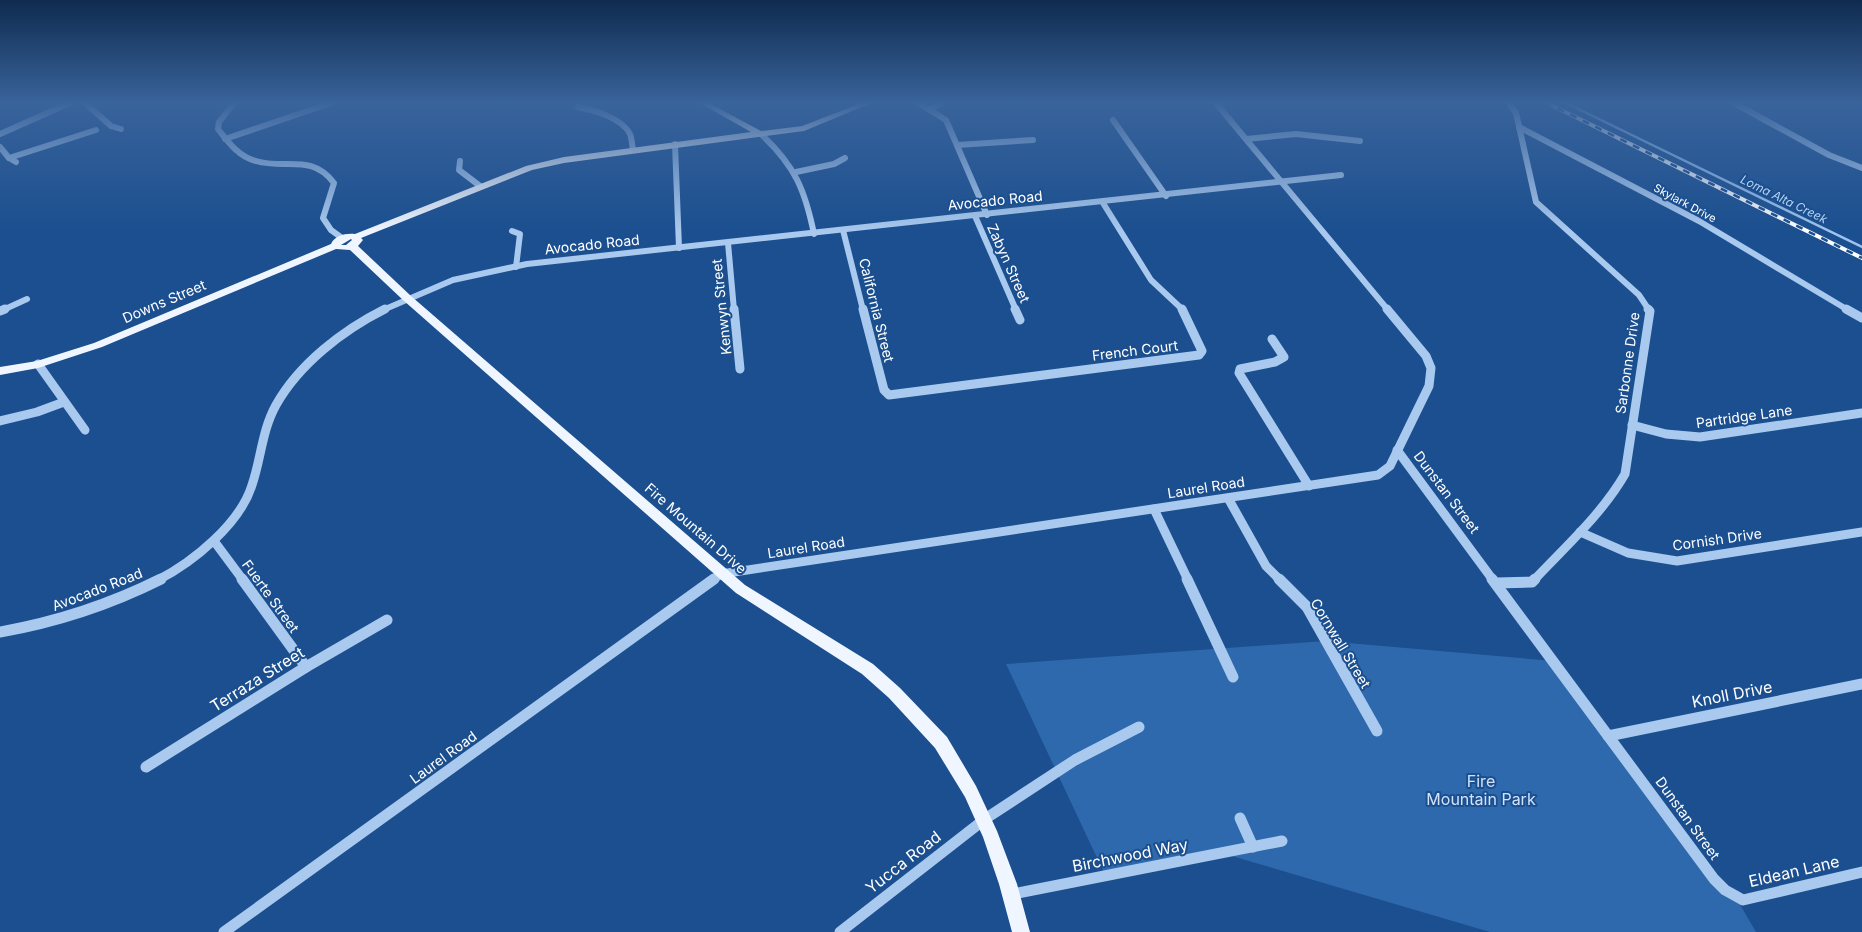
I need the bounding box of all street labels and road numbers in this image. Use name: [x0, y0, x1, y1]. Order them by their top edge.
street label: Skylark Drive: [1651, 181, 1719, 225]
street label: Avocado Road: [947, 187, 1043, 213]
street label: Zabyn Street: [984, 221, 1034, 305]
street label: Avocado Road: [544, 231, 640, 257]
street label: California Street: [856, 256, 898, 364]
street label: Kenwyn Street: [707, 258, 734, 356]
street label: Downs Street: [120, 276, 209, 326]
street label: Sarbonne Drive: [1611, 311, 1643, 415]
street label: French Court: [1091, 336, 1179, 364]
street label: Partridge Lane: [1695, 401, 1793, 431]
street label: Dunstan Street: [1411, 448, 1484, 537]
street label: Laurel Road: [1166, 472, 1246, 502]
street label: Fire Mountain Drive: [642, 479, 750, 577]
street label: Cornish Drive: [1671, 524, 1763, 554]
street label: Laurel Road: [766, 532, 846, 562]
street label: Fuerte Street: [239, 556, 303, 636]
street label: Avocado Road: [49, 564, 145, 614]
street label: Cornwall Street: [1307, 595, 1375, 691]
street label: Terraza Street: [206, 642, 308, 716]
street label: Knoll Drive: [1690, 676, 1774, 712]
street label: Laurel Road: [406, 727, 480, 787]
street label: Dunstan Street: [1652, 773, 1724, 863]
street label: Yucca Road: [861, 826, 945, 898]
street label: Birchwood Way: [1070, 834, 1190, 876]
street label: Eldean Lane: [1747, 851, 1841, 891]

